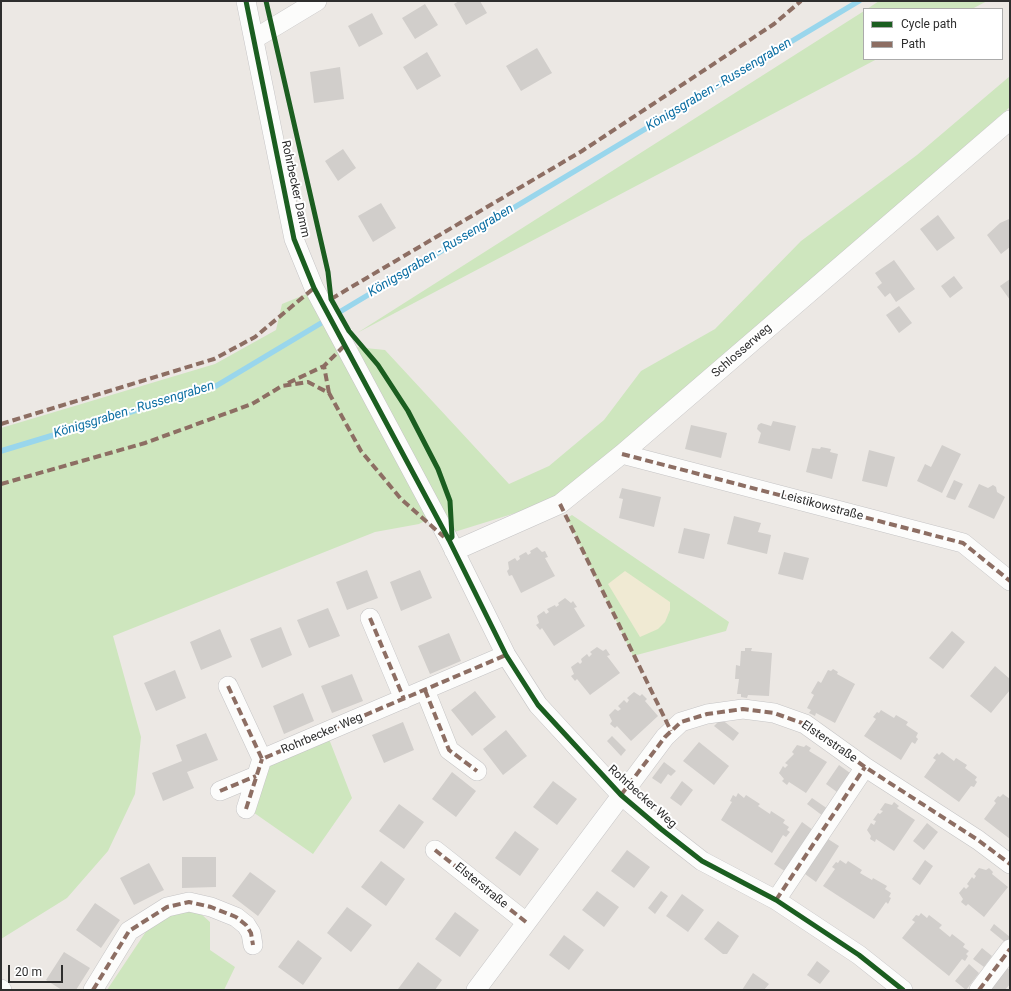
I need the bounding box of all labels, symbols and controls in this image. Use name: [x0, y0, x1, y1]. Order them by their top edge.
legend: [863, 8, 1003, 60]
text: Cycle path: [901, 17, 957, 31]
water label: Königsgraben - Russengraben: [643, 35, 795, 135]
text: Path: [901, 37, 926, 51]
street label: Rohrbecker Damm: [278, 139, 312, 239]
water label: Königsgraben - Russengraben: [365, 201, 517, 301]
street label: Schlosserweg: [709, 321, 775, 381]
water label: Königsgraben - Russengraben: [52, 378, 216, 442]
street label: Leistikowstraße: [779, 488, 865, 524]
street label: Rohrbecker Weg: [279, 710, 365, 758]
street label: Elsterstraße: [798, 718, 860, 766]
street label: Rohrbecker Weg: [605, 762, 679, 832]
street label: Elsterstraße: [451, 860, 511, 912]
scale bar: [10, 957, 65, 983]
text: 20 m: [15, 965, 42, 979]

